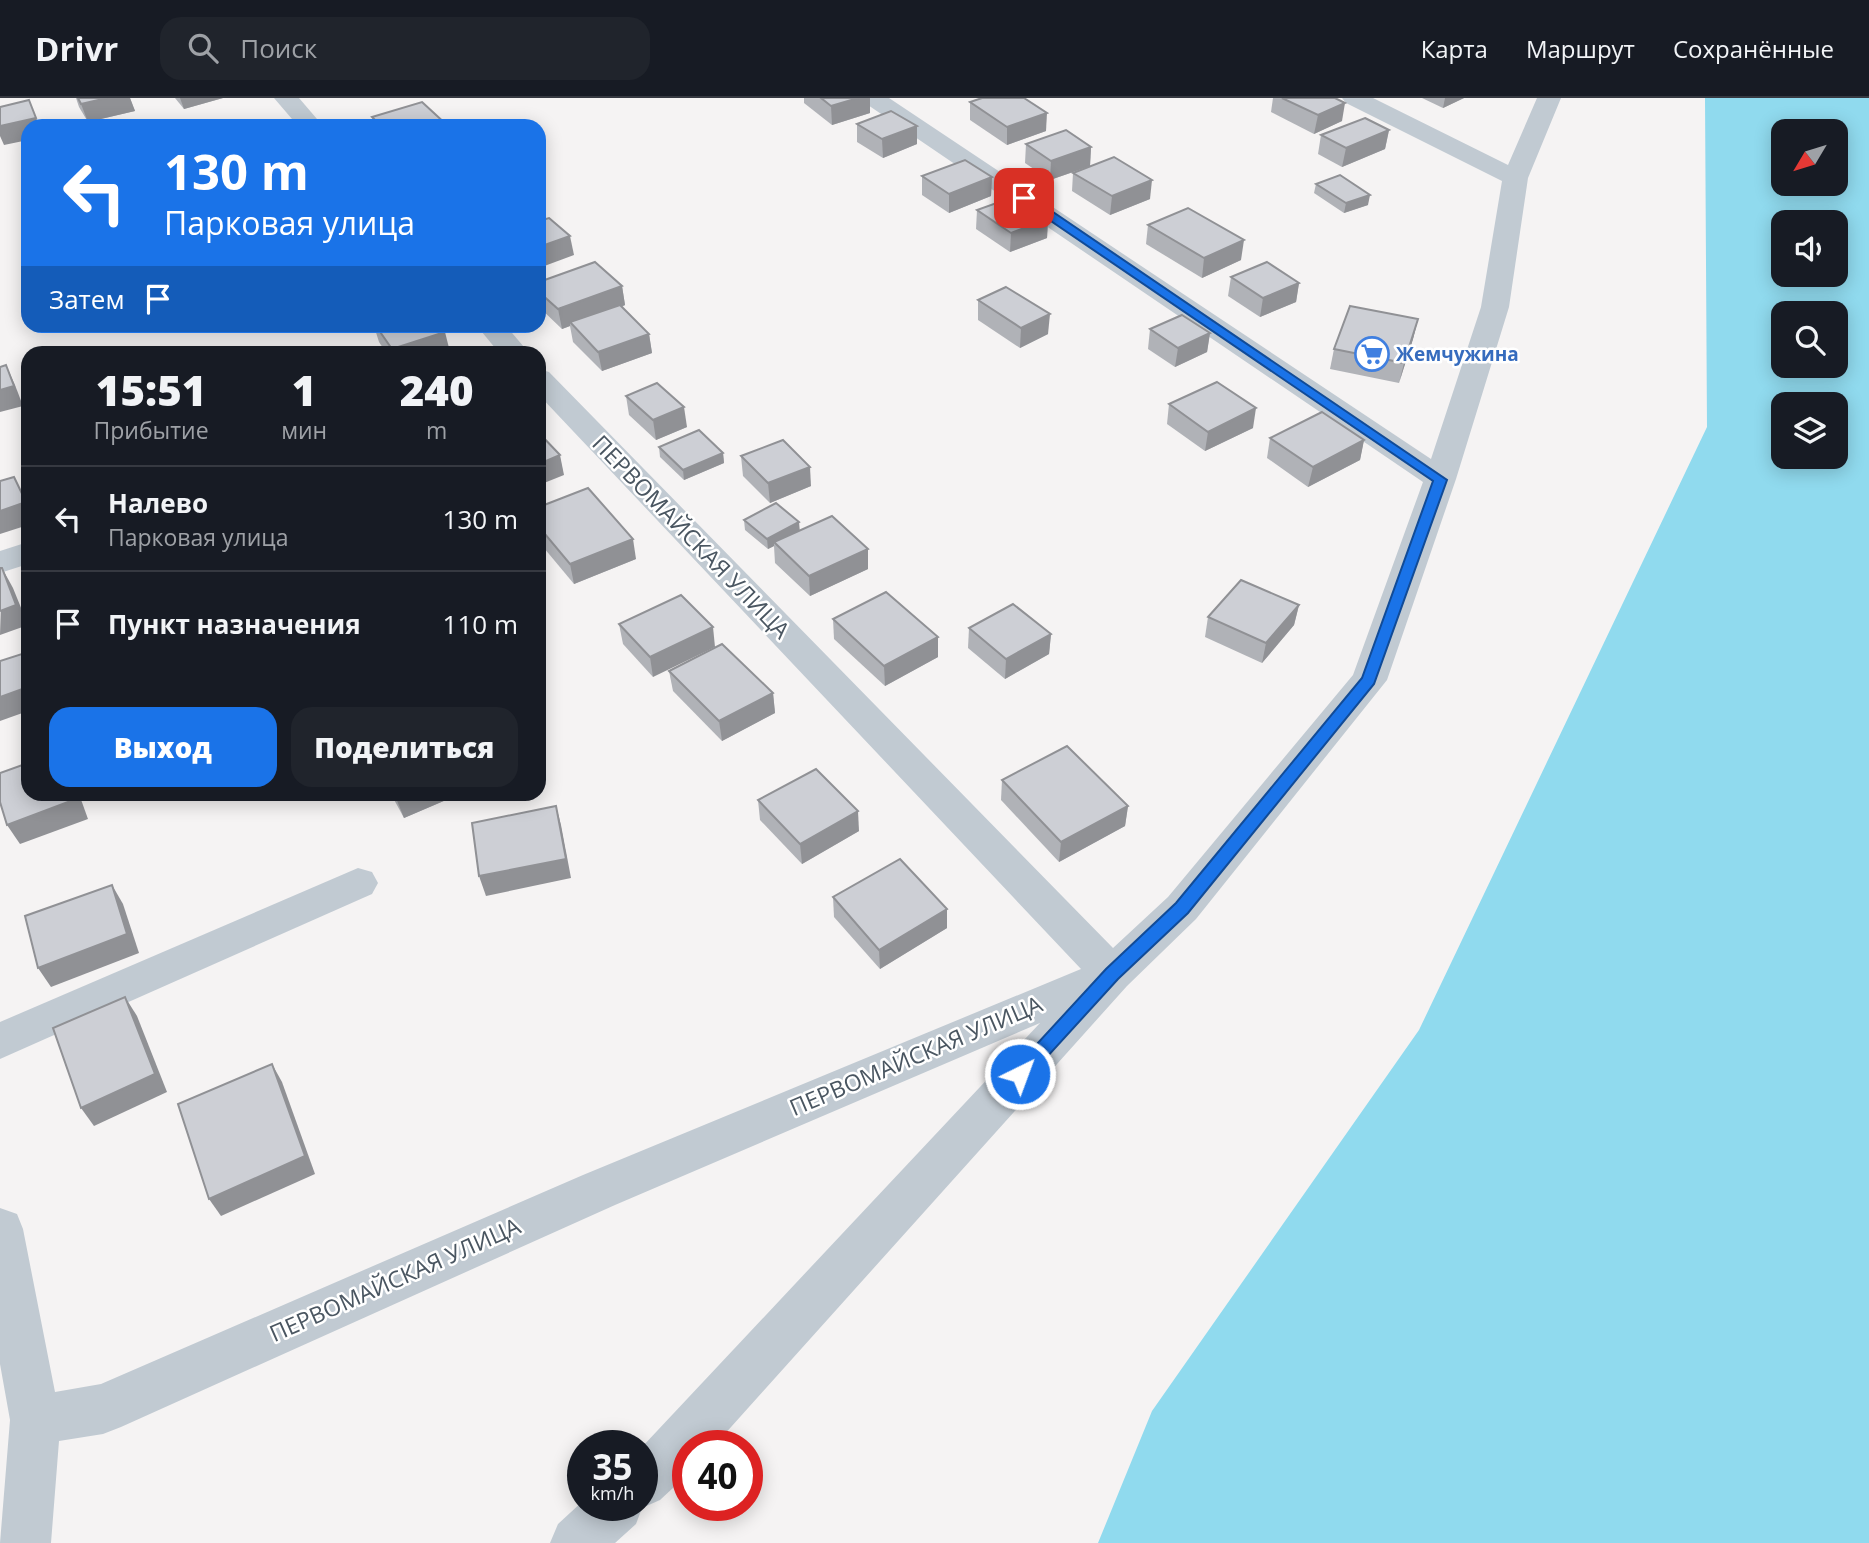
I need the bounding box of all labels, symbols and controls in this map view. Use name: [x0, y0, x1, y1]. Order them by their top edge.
search box: [160, 17, 650, 80]
text: Drivr: [35, 26, 118, 71]
icon: search: [184, 29, 222, 67]
text: Поиск: [240, 30, 317, 66]
text: Карта: [1421, 32, 1488, 65]
text: Маршрут: [1526, 32, 1635, 65]
text: Сохранённые: [1673, 32, 1834, 65]
north arrow: [1771, 119, 1848, 196]
map controls: [1771, 119, 1848, 469]
text: 130 m: [164, 138, 309, 204]
icon: left: [49, 147, 140, 238]
pin: [994, 168, 1054, 228]
icon: arrive: [1005, 179, 1043, 217]
text: Парковая улица: [164, 201, 415, 244]
button: sound: [1771, 210, 1848, 287]
icon: arrive: [139, 280, 177, 318]
text: Затем: [49, 281, 125, 317]
button: search: [1771, 301, 1848, 378]
supermarket icon: Жемчужина: [1353, 335, 1391, 373]
place label: Жемчужина: [1396, 341, 1519, 367]
text: 15:51: [96, 361, 206, 418]
text: 1: [292, 361, 316, 418]
text: 240: [400, 361, 473, 418]
button: layers: [1771, 392, 1848, 469]
text: Прибытие: [93, 414, 209, 446]
text: мин: [281, 414, 327, 446]
text: m: [426, 414, 447, 446]
street label: ПЕРВОМАЙСКАЯ УЛИЦА: [586, 427, 798, 645]
text: Налево: [108, 485, 208, 521]
icon: left: [49, 500, 87, 538]
text: 130 m: [443, 501, 518, 537]
text: Парковая улица: [108, 521, 289, 553]
icon: arrive: [49, 605, 87, 643]
text: Пункт назначения: [108, 606, 361, 642]
text: 110 m: [443, 606, 518, 642]
button: Выход: [49, 707, 277, 787]
button: Поделиться: [291, 707, 518, 787]
street label: ПЕРВОМАЙСКАЯ УЛИЦА: [784, 987, 1047, 1123]
position arrow: [983, 1037, 1057, 1111]
street label: ПЕРВОМАЙСКАЯ УЛИЦА: [264, 1209, 526, 1349]
speed limit sign: 40: [672, 1430, 763, 1521]
text: 35: [592, 1443, 633, 1490]
text: km/h: [591, 1481, 634, 1505]

